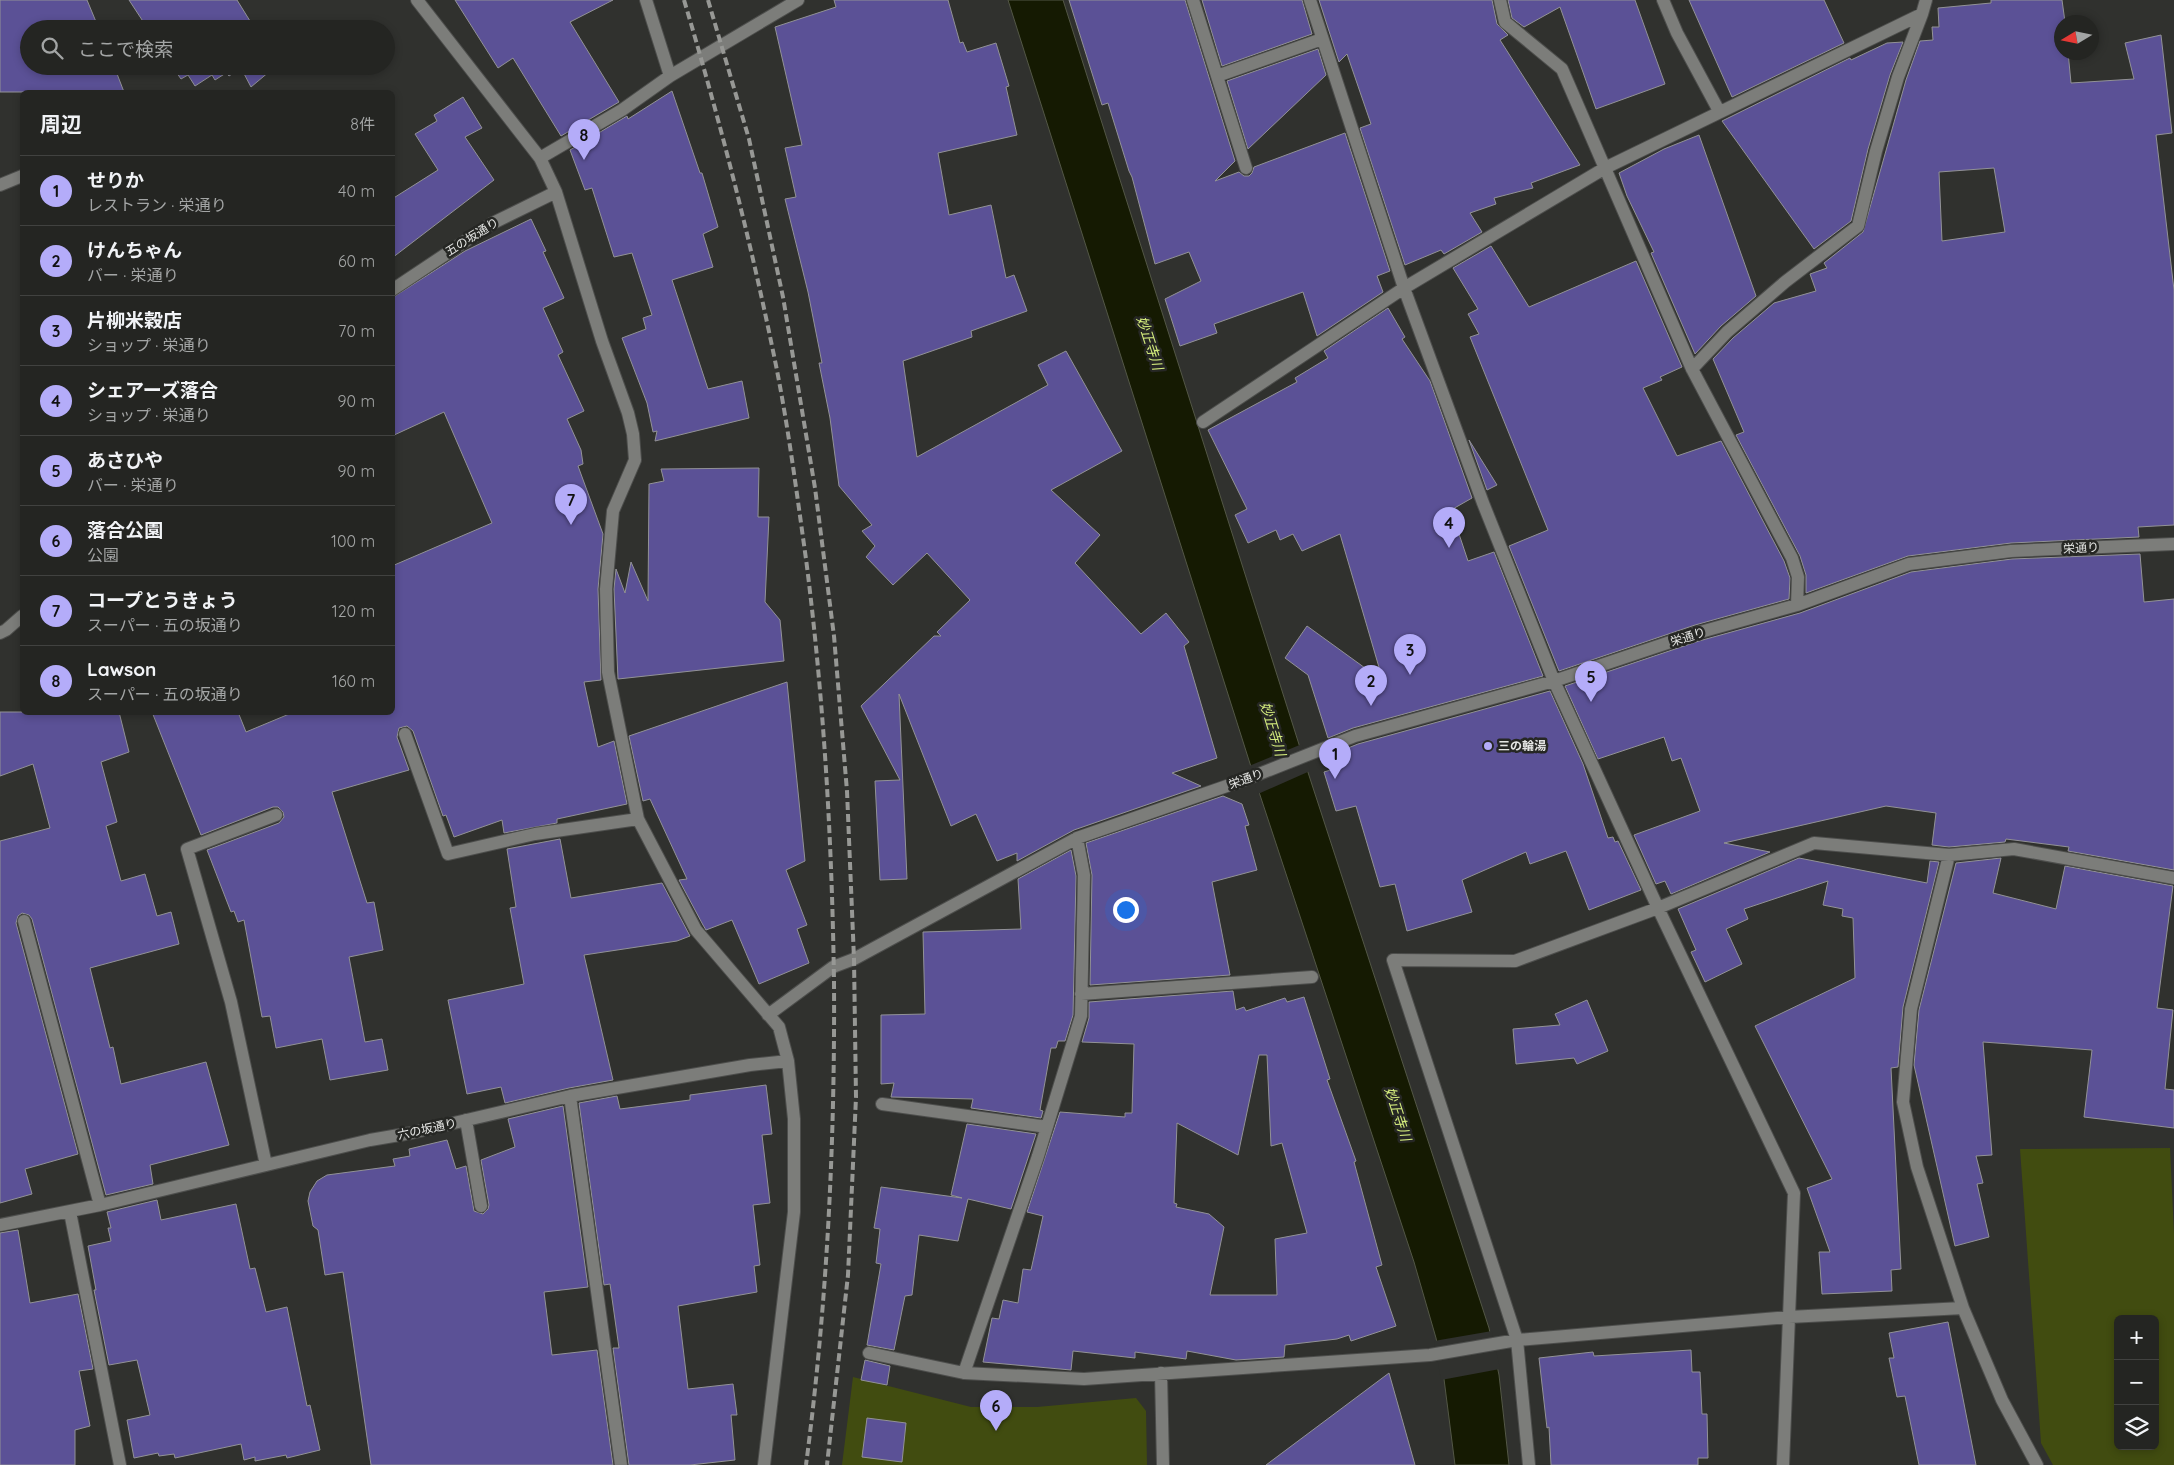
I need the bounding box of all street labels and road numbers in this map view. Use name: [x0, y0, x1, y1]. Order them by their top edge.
street label: 五の坂通り: [442, 214, 501, 259]
street label: 栄通り: [2063, 539, 2099, 556]
street label: 栄通り: [1668, 624, 1707, 649]
street label: 栄通り: [1226, 765, 1265, 792]
street label: 六の坂通り: [396, 1115, 458, 1142]

